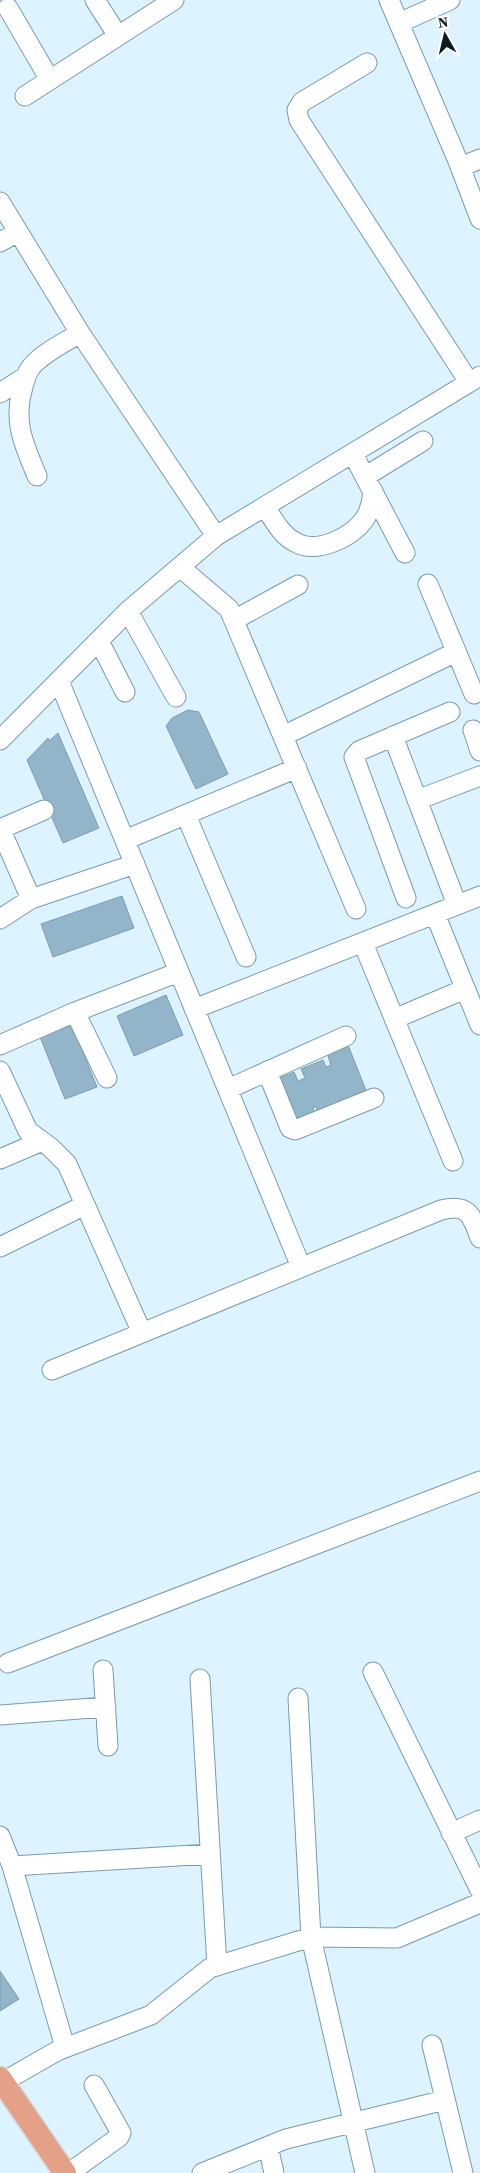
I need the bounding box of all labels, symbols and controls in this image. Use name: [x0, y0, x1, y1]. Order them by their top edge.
north arrow: [420, 10, 470, 60]
text: N: [437, 12, 450, 33]

